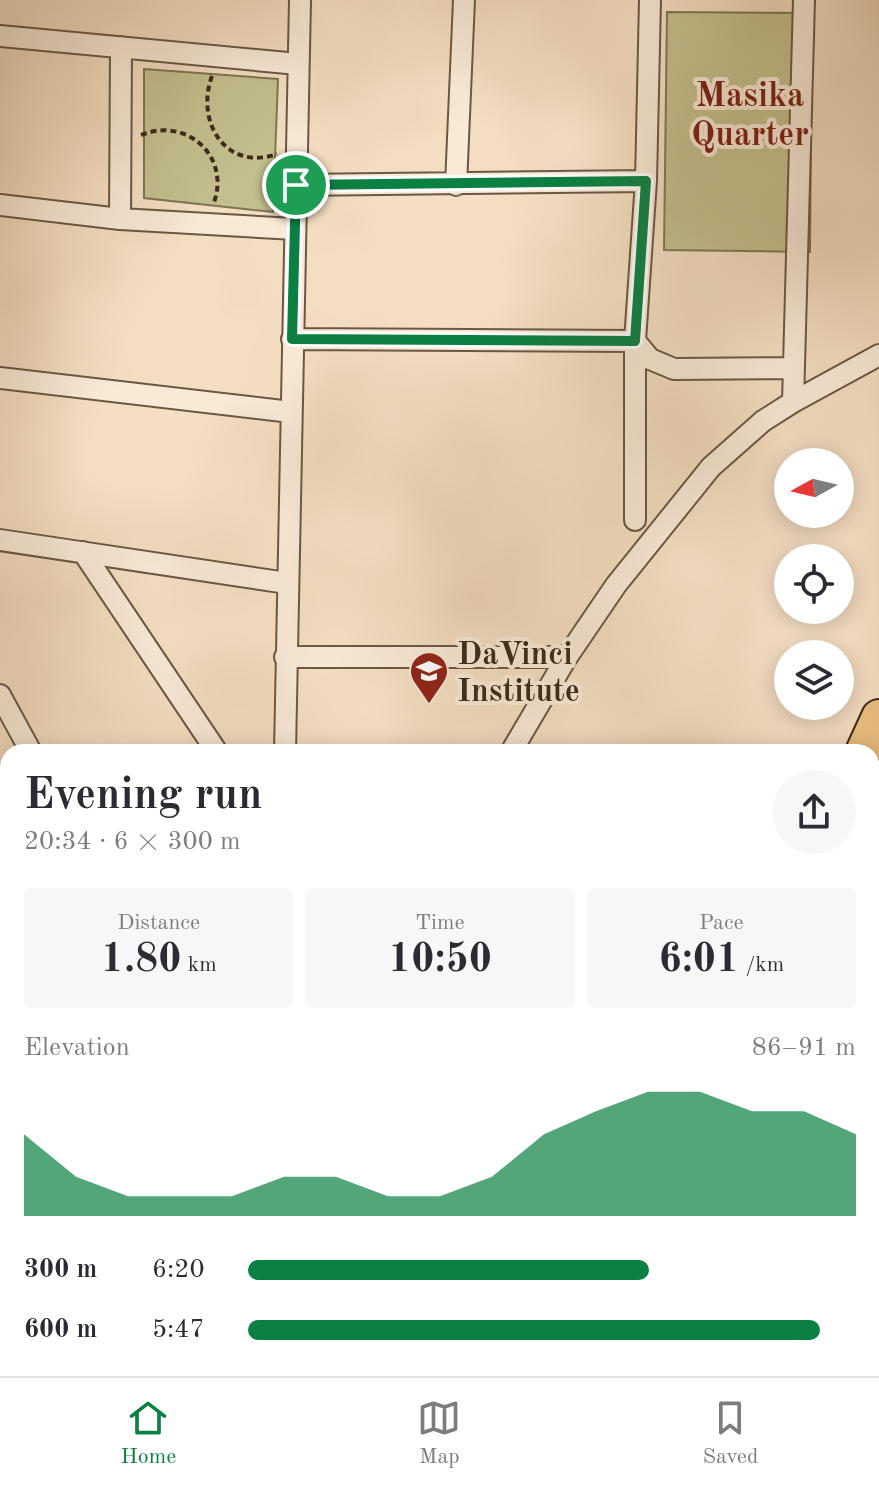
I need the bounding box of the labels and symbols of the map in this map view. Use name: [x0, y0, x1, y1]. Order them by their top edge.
district label: Masika Quarter: [691, 80, 809, 153]
pin: [262, 151, 330, 219]
north arrow: [774, 448, 854, 528]
place label: DaVinci Institute: [457, 640, 580, 709]
school or university icon: DaVinci Institute: [408, 650, 450, 705]

